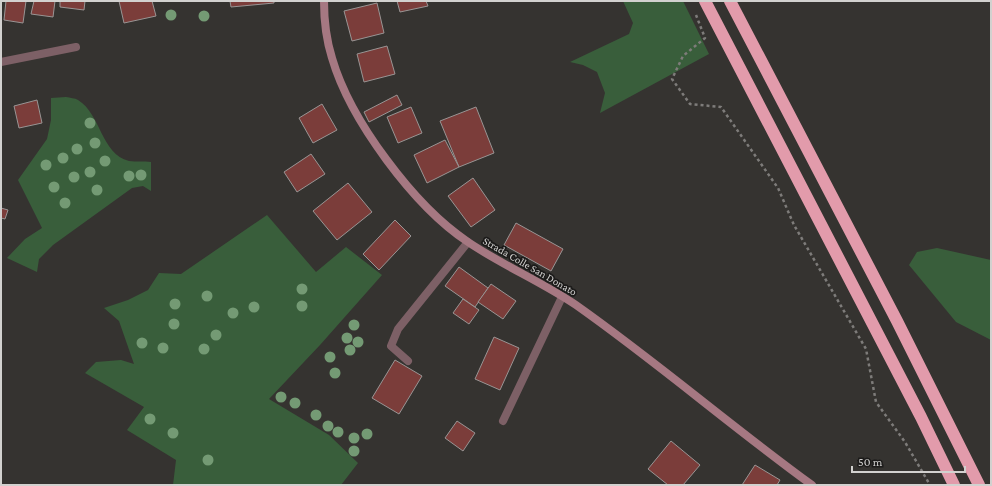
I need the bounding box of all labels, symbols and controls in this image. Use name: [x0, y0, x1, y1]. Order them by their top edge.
street label: Strada Colle San Donato: [481, 234, 579, 298]
scale bar: [852, 448, 965, 474]
text: 50 m: [858, 455, 883, 469]

